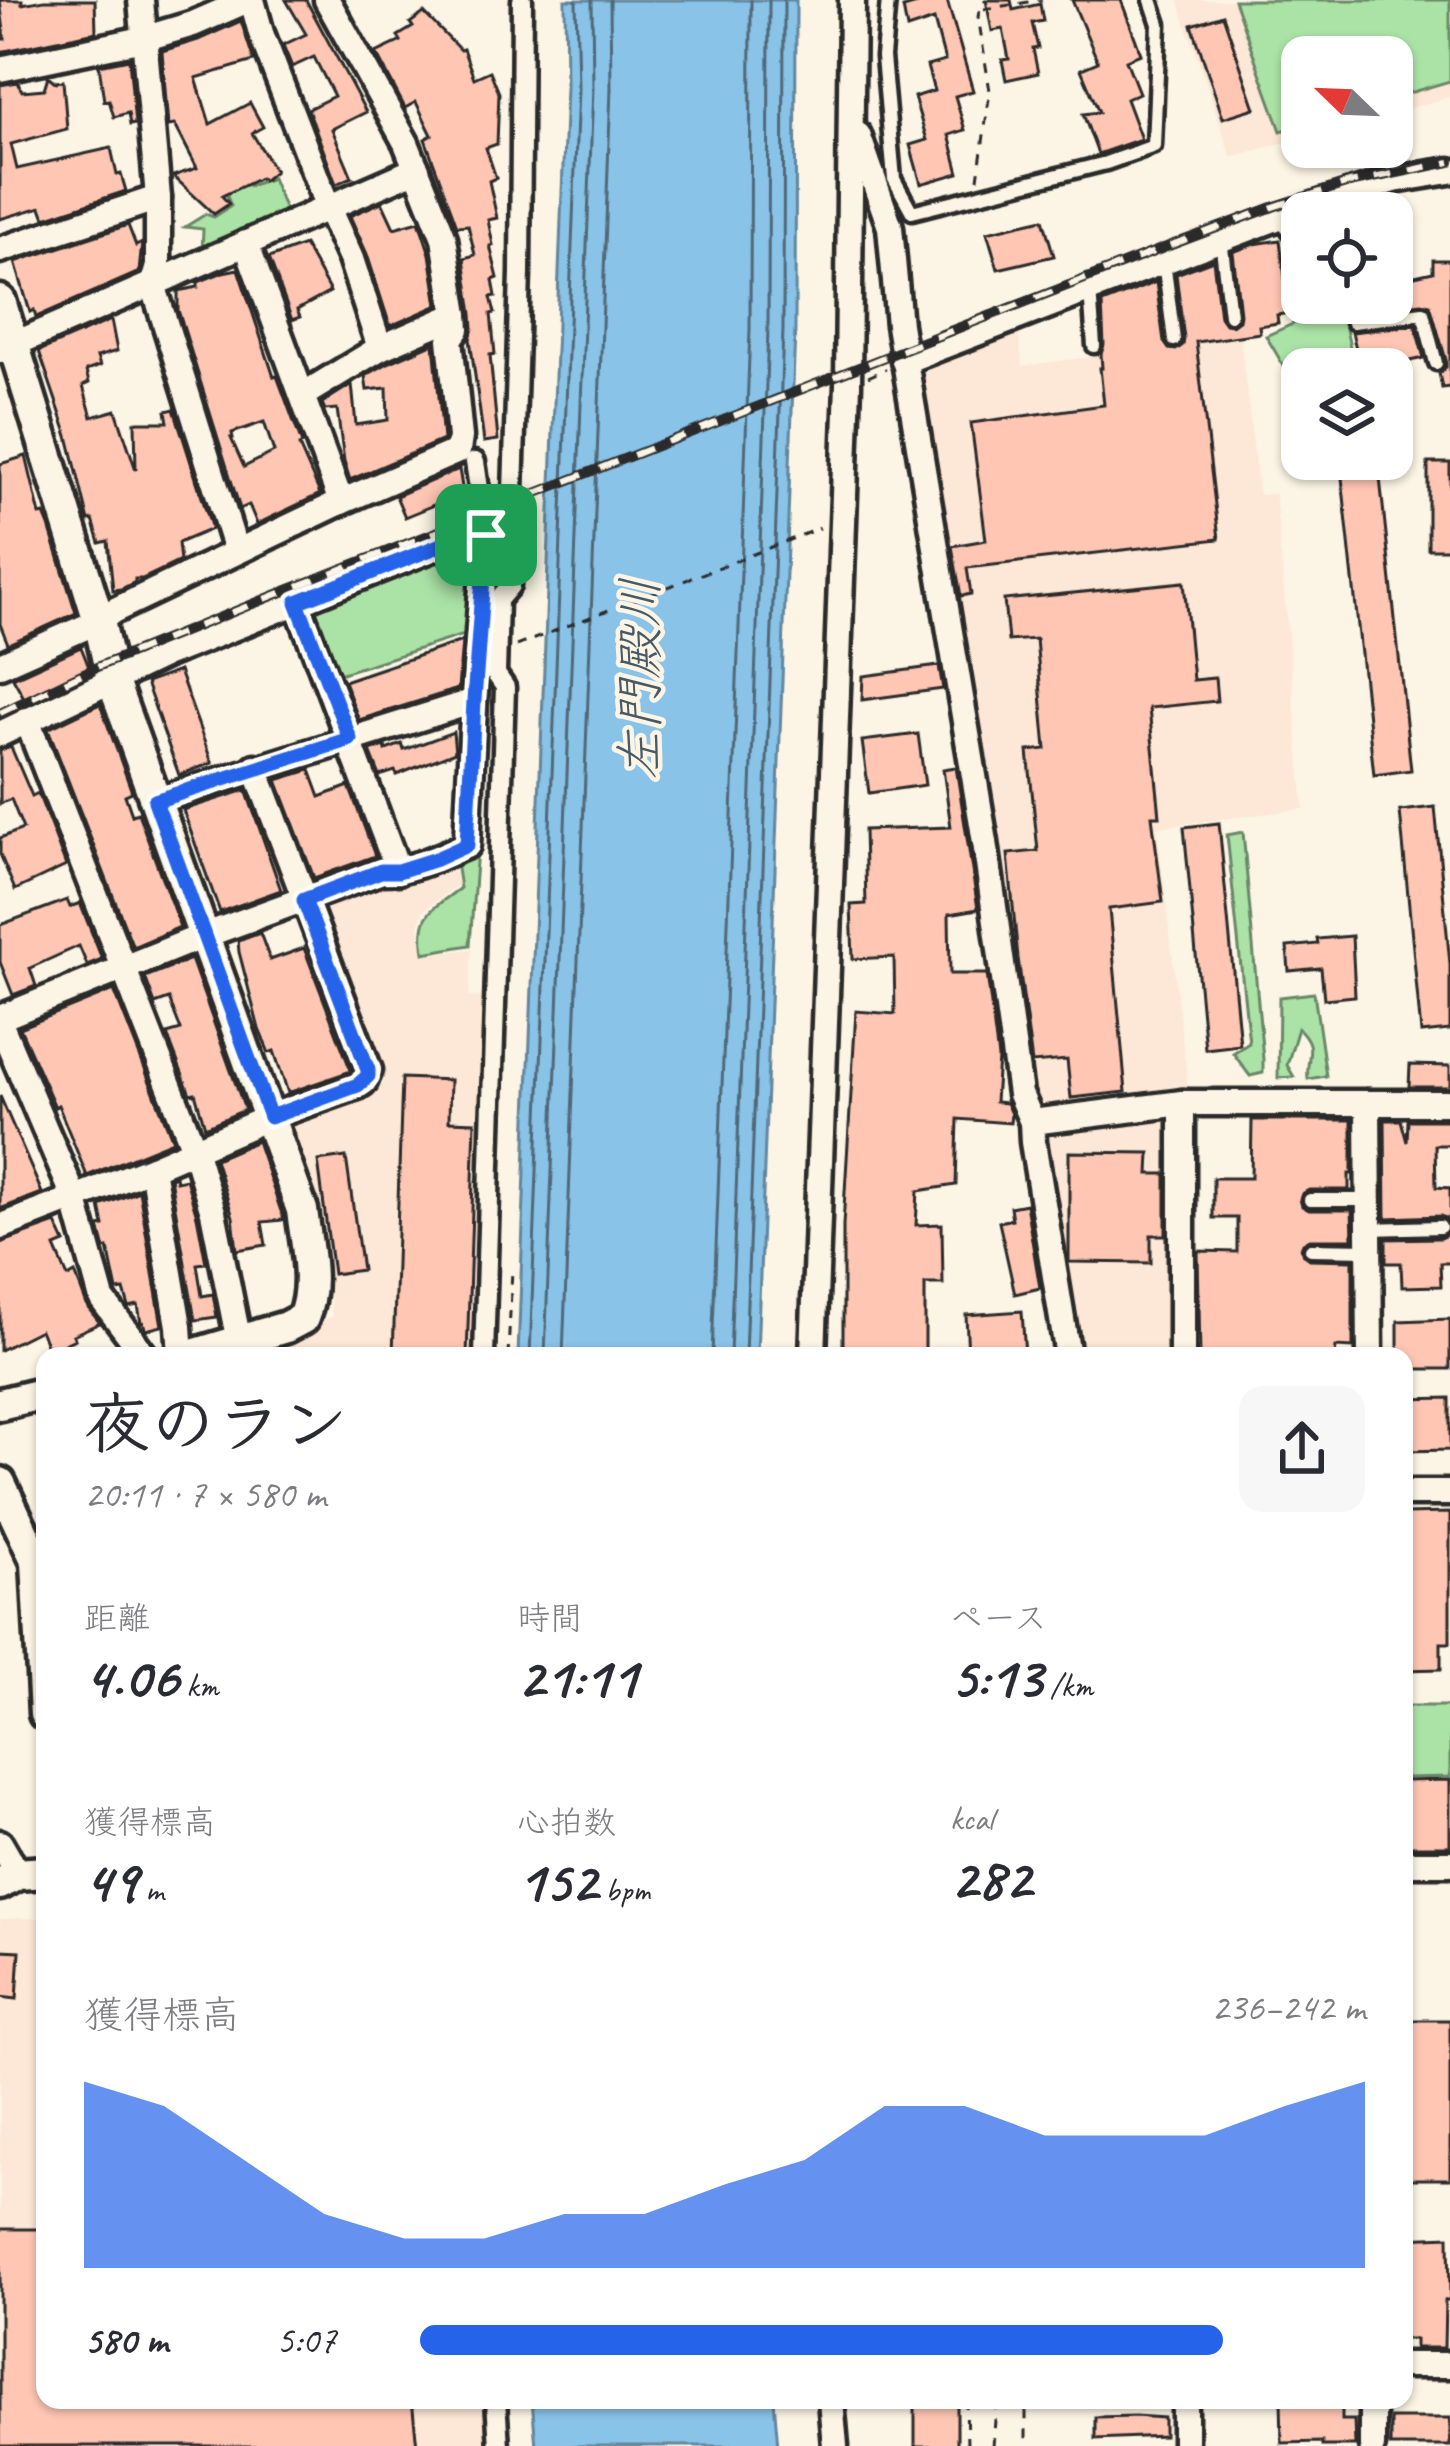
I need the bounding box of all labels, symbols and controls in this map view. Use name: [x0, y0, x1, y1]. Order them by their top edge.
north arrow: [1281, 36, 1413, 168]
map controls: [1281, 36, 1413, 480]
button: locate: [1281, 192, 1413, 324]
button: layers: [1281, 348, 1413, 480]
pin: [435, 484, 537, 586]
icon: arrive: [453, 502, 519, 568]
water label: 左門殿川: [608, 577, 672, 781]
text: 夜のラン: [84, 1383, 348, 1466]
button: share: [1239, 1386, 1365, 1512]
text: 20:11 · 7 × 580 m: [84, 1470, 326, 1519]
text: 距離: [84, 1597, 150, 1639]
text: 時間: [517, 1597, 583, 1639]
text: ペース: [950, 1597, 1047, 1639]
text: 4.06: [84, 1639, 178, 1715]
text: 21:11: [517, 1639, 637, 1715]
text: 5:13: [950, 1639, 1042, 1715]
text: km: [178, 1665, 218, 1707]
text: /km: [1042, 1665, 1093, 1707]
text: kcal: [950, 1798, 994, 1840]
text: 獲得標高: [84, 1801, 216, 1843]
text: 心拍数: [517, 1801, 616, 1843]
text: 282: [950, 1840, 1031, 1916]
text: 49: [84, 1843, 137, 1919]
text: 152: [517, 1843, 597, 1919]
text: m: [137, 1869, 164, 1911]
text: bpm: [597, 1869, 650, 1911]
text: 236–242 m: [1211, 1983, 1365, 2032]
text: 獲得標高: [84, 1991, 240, 2040]
text: 580 m: [84, 2316, 168, 2365]
text: 5:07: [276, 2316, 336, 2365]

